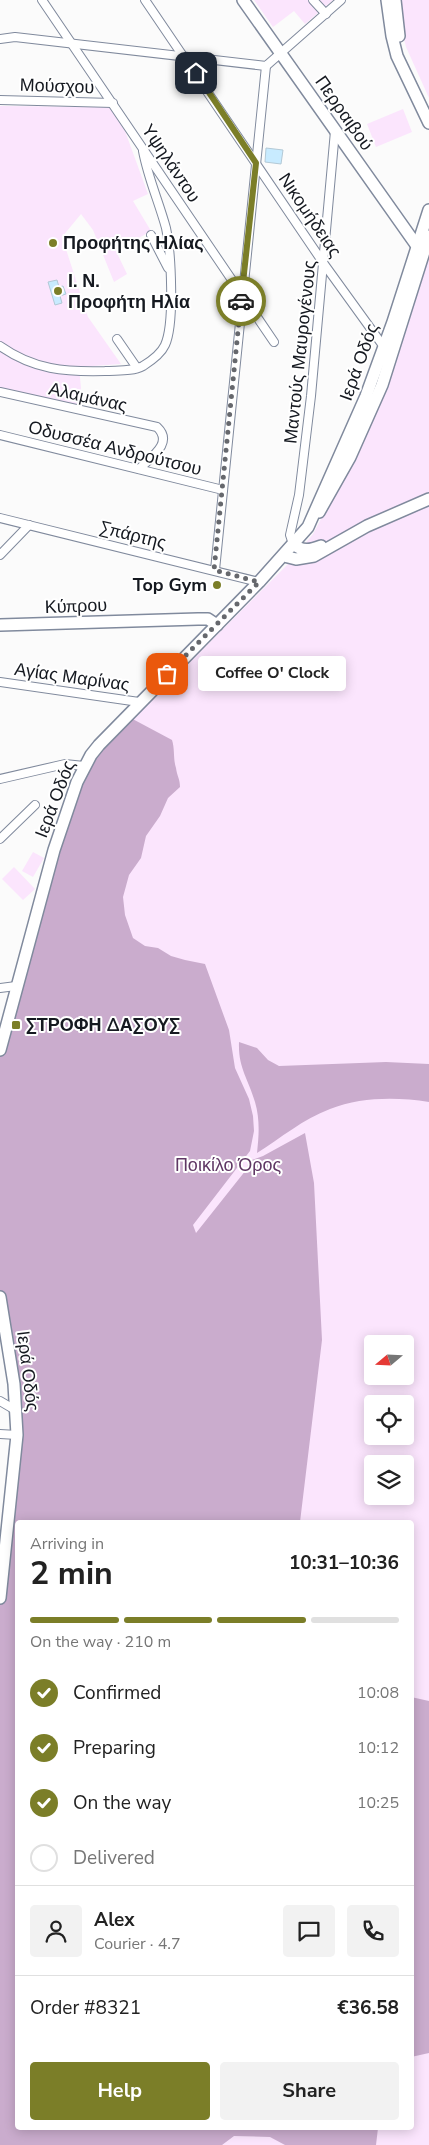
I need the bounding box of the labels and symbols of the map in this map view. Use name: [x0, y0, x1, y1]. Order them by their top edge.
pin: [175, 52, 217, 94]
street label: Περραιβού: [309, 71, 379, 155]
street label: Μούσχου: [19, 73, 95, 99]
street label: Υψηλάντου: [136, 119, 206, 207]
street label: Νικομήδειας: [273, 168, 347, 262]
place label: Προφήτης Ηλίας: [63, 231, 204, 255]
marker: Προφήτης Ηλίας: [47, 237, 59, 249]
street label: Μαντούς Μαυρογένους: [278, 259, 322, 445]
place label: Ι. Ν. Προφήτη Ηλία: [68, 269, 190, 314]
courier: [216, 276, 266, 326]
marker: Ι. Ν. Προφήτη Ηλία: [52, 285, 64, 297]
street label: Ιερά Οδός: [334, 320, 384, 404]
street label: Αλαμάνας: [46, 376, 130, 418]
street label: Οδυσσέα Ανδρούτσου: [26, 415, 204, 481]
street label: Σπάρτης: [97, 515, 169, 555]
place label: Top Gym: [133, 573, 207, 597]
marker: Top Gym: [211, 579, 223, 591]
street label: Κύπρου: [44, 593, 108, 619]
pin: [146, 653, 188, 695]
callout: Coffee O' Clock: [197, 656, 344, 692]
street label: Αγίας Μαρίνας: [13, 657, 131, 697]
street label: Ιερά Οδός: [29, 757, 81, 841]
place label: ΣΤΡΟΦΗ ΔΑΣΟΥΣ: [26, 1013, 180, 1037]
marker: ΣΤΡΟΦΗ ΔΑΣΟΥΣ: [10, 1019, 22, 1031]
park label: Ποικίλο Όρος: [175, 1153, 281, 1177]
street label: Ιερά Οδός: [11, 1329, 45, 1413]
north arrow: [364, 1335, 414, 1385]

